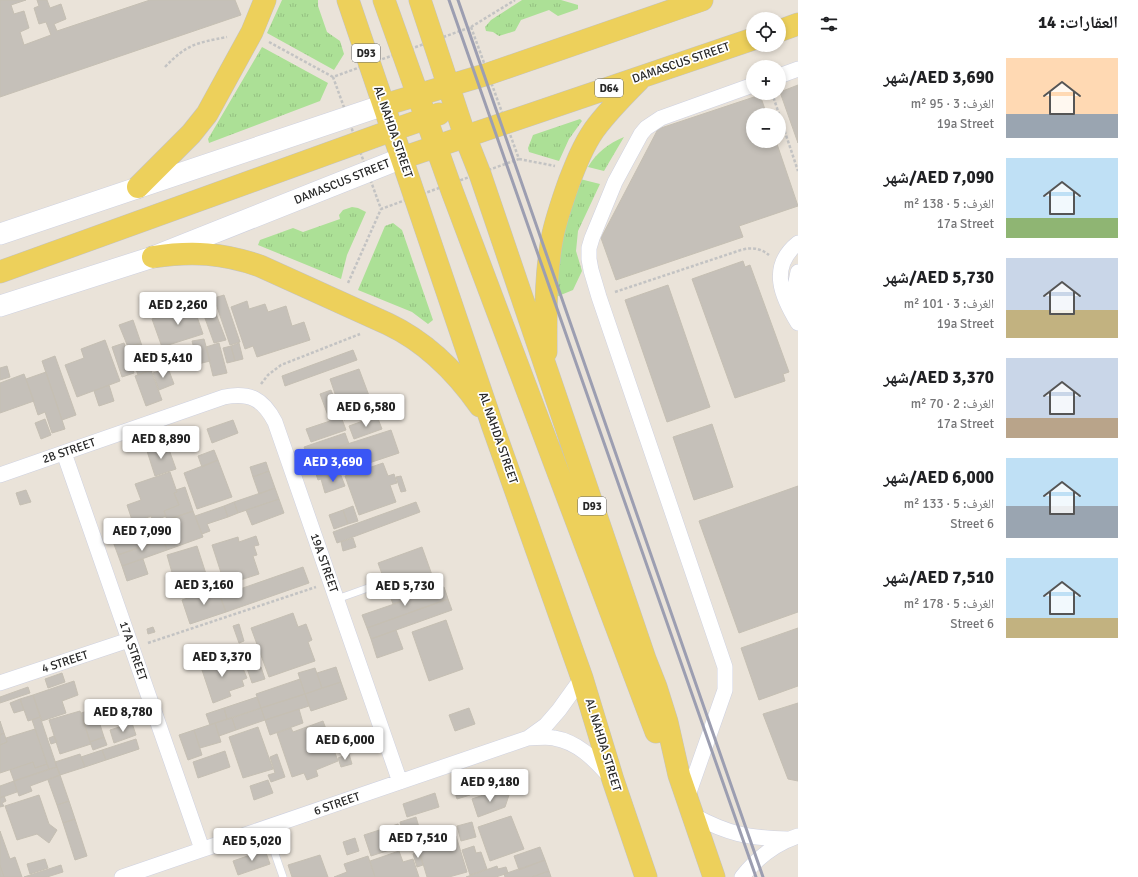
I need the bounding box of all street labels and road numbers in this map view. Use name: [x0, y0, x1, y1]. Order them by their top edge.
street label: DAMASCUS STREET: [630, 39, 732, 87]
road number: D93: [352, 44, 380, 62]
road number: D64: [595, 79, 623, 97]
street label: AL NAHDA STREET: [370, 84, 416, 180]
street label: DAMASCUS STREET: [292, 156, 392, 208]
street label: AL NAHDA STREET: [475, 390, 521, 486]
street label: 2B STREET: [40, 435, 98, 467]
road number: D93: [578, 497, 606, 515]
street label: 19A STREET: [307, 531, 341, 595]
street label: 17A STREET: [116, 619, 150, 683]
street label: 4 STREET: [40, 647, 90, 677]
street label: AL NAHDA STREET: [582, 697, 624, 793]
street label: 6 STREET: [312, 789, 362, 819]

